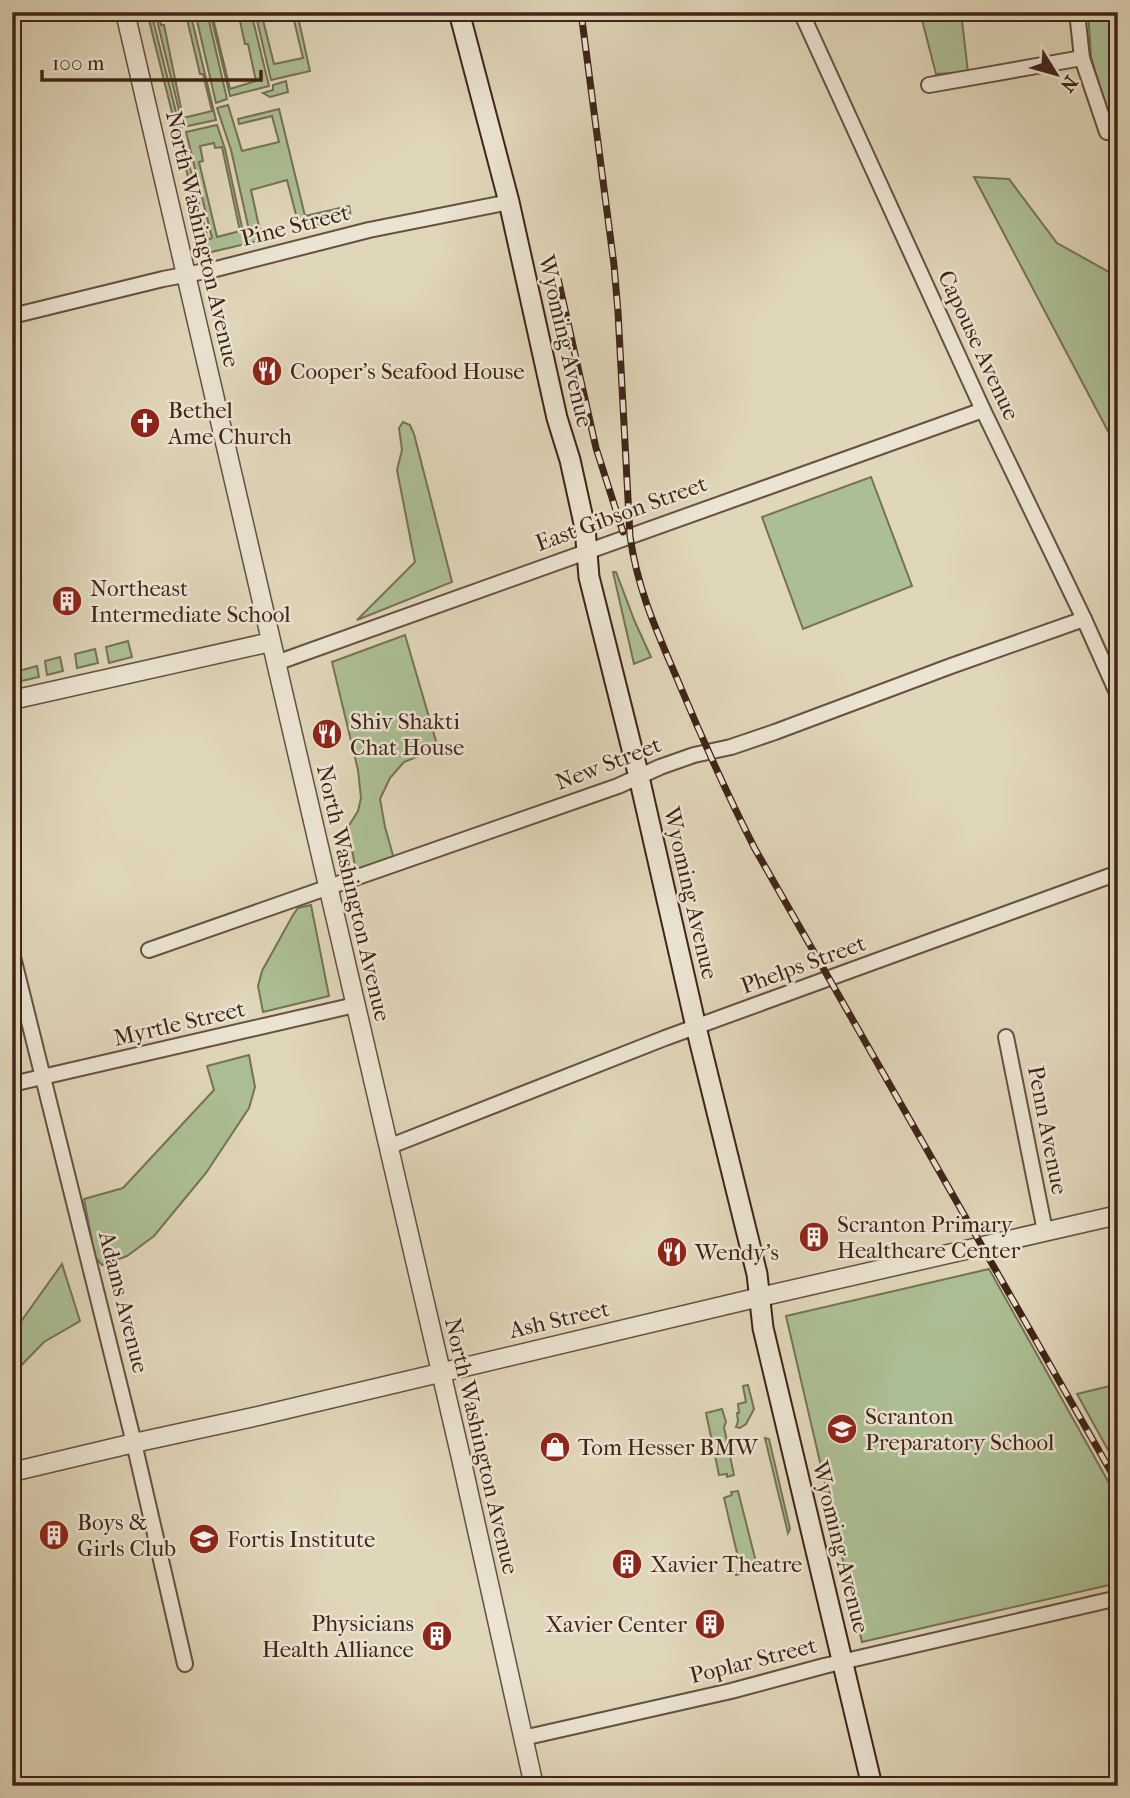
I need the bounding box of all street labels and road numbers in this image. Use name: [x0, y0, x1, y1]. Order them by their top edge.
street label: North Washington Avenue: [160, 108, 245, 370]
street label: Pine Street: [238, 199, 352, 252]
street label: Wyoming Avenue: [532, 251, 598, 430]
street label: Capouse Avenue: [932, 266, 1025, 424]
street label: East Gibson Street: [532, 470, 710, 557]
street label: New Street: [552, 731, 665, 796]
street label: North Washington Avenue: [311, 762, 396, 1024]
street label: Wyoming Avenue: [657, 803, 723, 982]
street label: Phelps Street: [737, 929, 869, 1000]
street label: Myrtle Street: [111, 995, 248, 1052]
street label: Penn Avenue: [1022, 1063, 1073, 1197]
street label: Adams Avenue: [93, 1228, 154, 1376]
street label: Ash Street: [505, 1295, 612, 1344]
street label: North Washington Avenue: [439, 1315, 524, 1577]
street label: Wyoming Avenue: [806, 1457, 875, 1636]
street label: Poplar Street: [687, 1632, 819, 1689]

